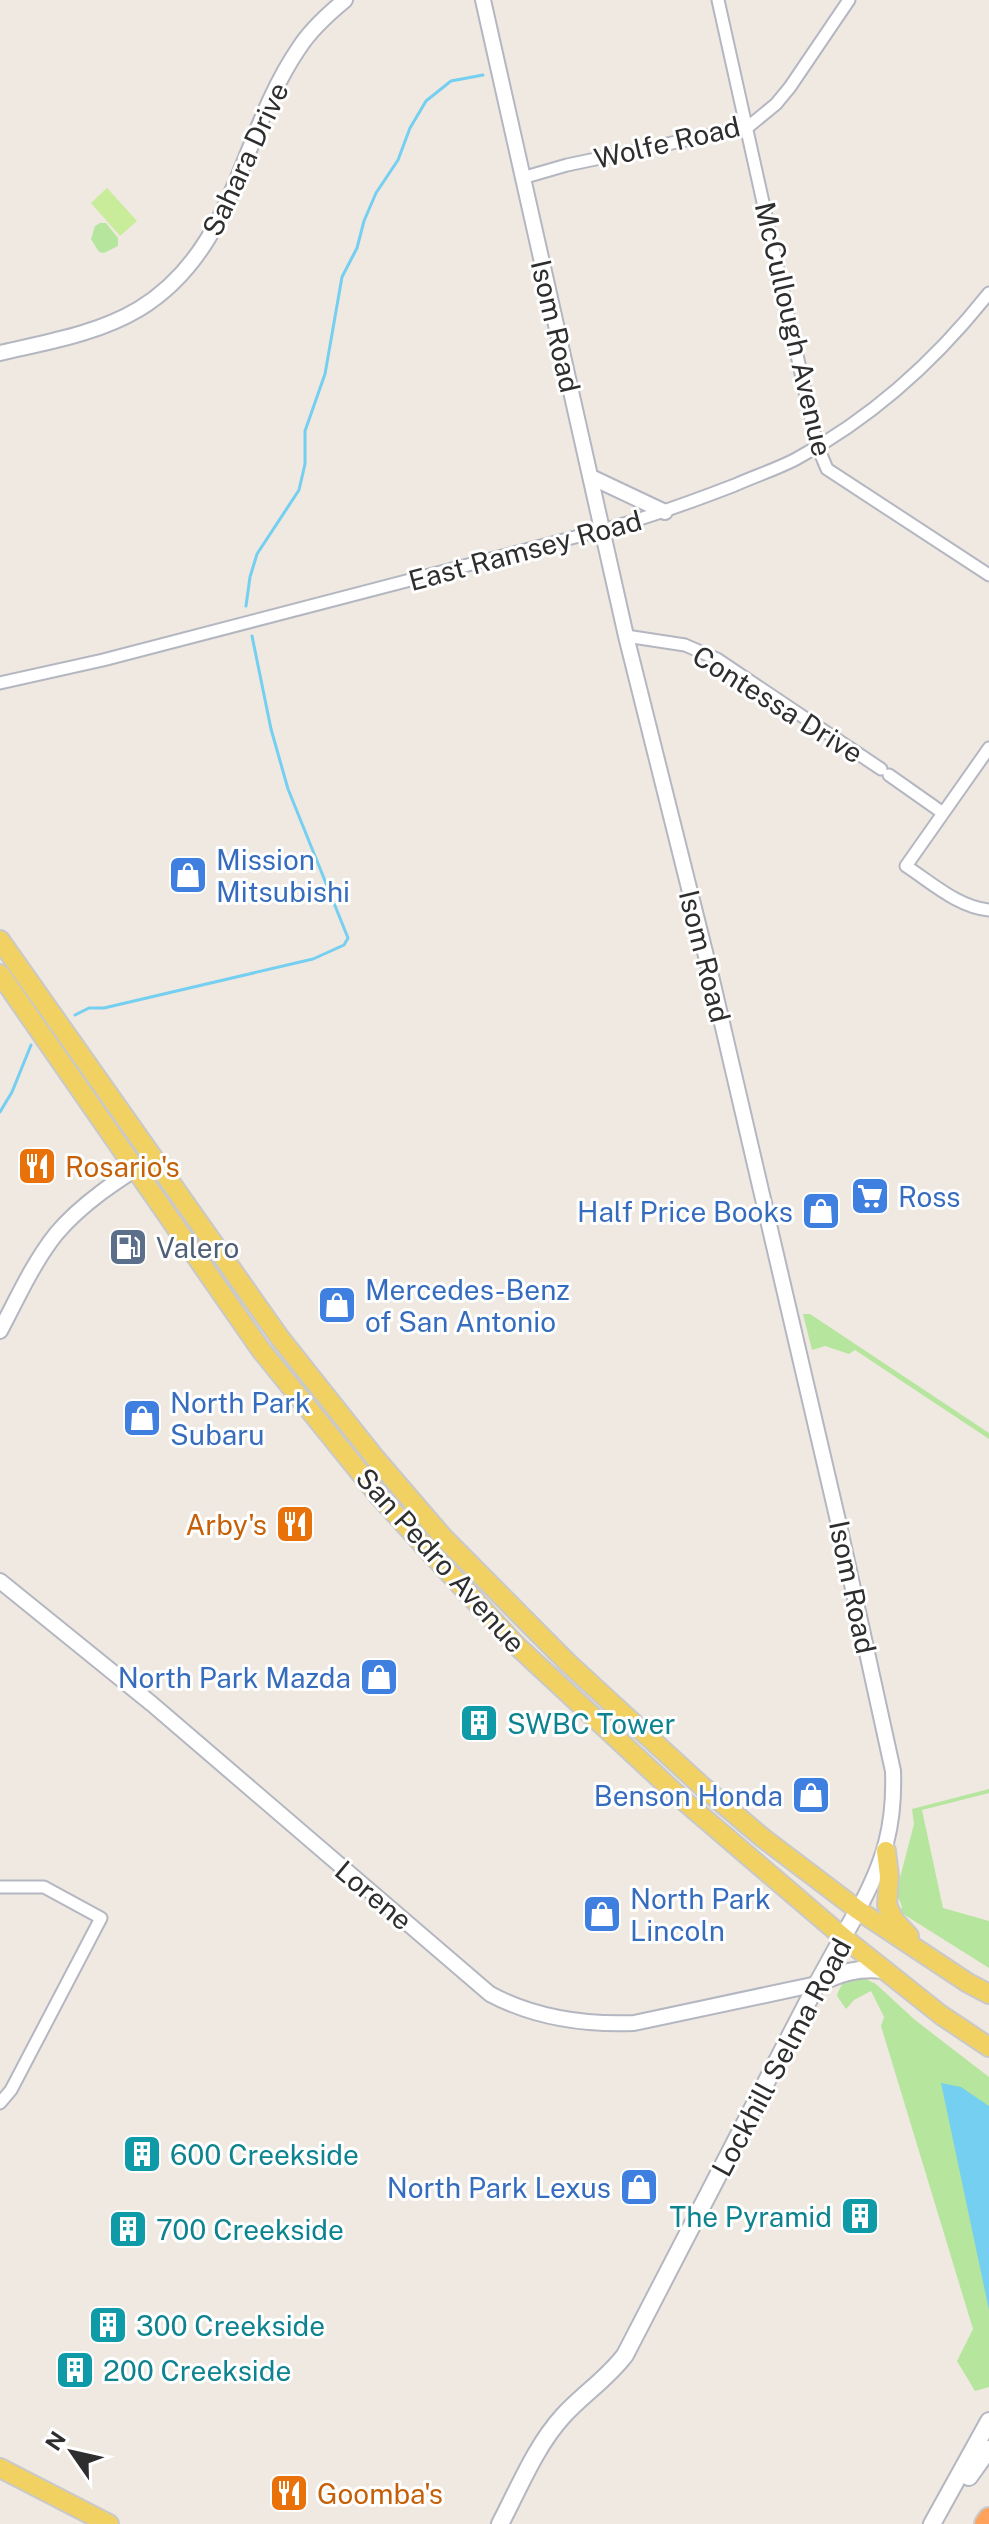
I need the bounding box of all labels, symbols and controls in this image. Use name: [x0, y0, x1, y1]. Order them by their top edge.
street label: Sahara Drive: [195, 77, 295, 241]
street label: Wolfe Road: [591, 109, 743, 175]
street label: McCullough Avenue: [749, 199, 839, 459]
street label: Isom Road: [525, 256, 587, 396]
street label: East Ramsey Road: [405, 503, 645, 597]
street label: Contessa Drive: [687, 638, 869, 770]
place label: Mission Mitsubishi: [216, 843, 350, 908]
shop icon: Mission Mitsubishi: [167, 854, 209, 896]
street label: Isom Road: [673, 886, 737, 1026]
restaurant icon: Rosario's: [16, 1145, 58, 1187]
place label: Rosario's: [65, 1150, 180, 1183]
supermarket icon: Ross: [849, 1175, 891, 1217]
place label: Ross: [898, 1180, 961, 1213]
shop icon: Half Price Books: [800, 1190, 842, 1232]
place label: Half Price Books: [577, 1195, 793, 1228]
fuel station icon: Valero: [107, 1226, 149, 1268]
place label: Valero: [156, 1231, 239, 1264]
place label: Mercedes-Benz of San Antonio: [365, 1273, 570, 1338]
shop icon: Mercedes-Benz of San Antonio: [316, 1284, 358, 1326]
place label: North Park Subaru: [170, 1386, 311, 1451]
shop icon: North Park Subaru: [121, 1397, 163, 1439]
street label: San Pedro Avenue: [350, 1461, 532, 1659]
restaurant icon: Arby's: [274, 1503, 316, 1545]
place label: Arby's: [185, 1508, 267, 1541]
street label: Isom Road: [823, 1517, 883, 1657]
shop icon: North Park Mazda: [358, 1656, 400, 1698]
place label: North Park Mazda: [118, 1661, 351, 1694]
building icon: SWBC Tower: [458, 1702, 500, 1744]
place label: SWBC Tower: [507, 1707, 675, 1740]
shop icon: Benson Honda: [790, 1774, 832, 1816]
place label: Benson Honda: [594, 1779, 783, 1812]
street label: Lorene: [329, 1853, 419, 1937]
place label: North Park Lincoln: [630, 1882, 771, 1947]
shop icon: North Park Lincoln: [581, 1893, 623, 1935]
street label: Lockhill Selma Road: [704, 1932, 858, 2182]
building icon: 600 Creekside: [121, 2133, 163, 2175]
place label: 600 Creekside: [170, 2138, 359, 2171]
shop icon: North Park Lexus: [618, 2166, 660, 2208]
place label: North Park Lexus: [387, 2171, 611, 2204]
building icon: The Pyramid: [839, 2195, 881, 2237]
place label: The Pyramid: [670, 2200, 832, 2233]
building icon: 700 Creekside: [107, 2208, 149, 2250]
place label: 700 Creekside: [156, 2213, 344, 2246]
building icon: 300 Creekside: [87, 2304, 129, 2346]
place label: 300 Creekside: [136, 2309, 325, 2342]
building icon: 200 Creekside: [54, 2349, 96, 2391]
place label: 200 Creekside: [103, 2354, 291, 2387]
north arrow: [32, 2412, 112, 2492]
text: N: [40, 2426, 71, 2455]
restaurant icon: Goomba's: [268, 2472, 310, 2514]
place label: Goomba's: [317, 2477, 443, 2510]

